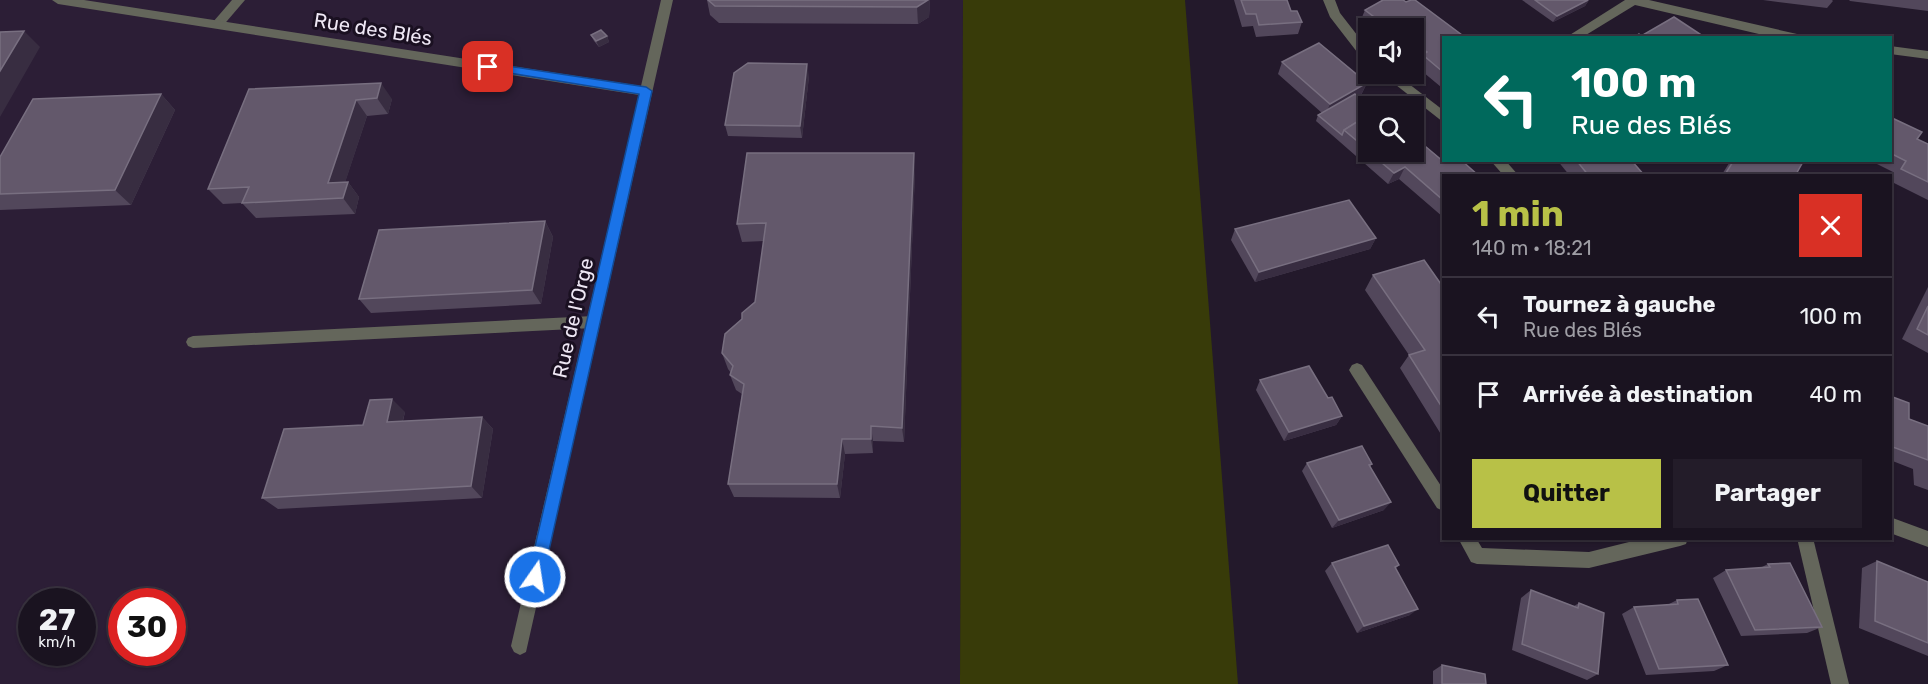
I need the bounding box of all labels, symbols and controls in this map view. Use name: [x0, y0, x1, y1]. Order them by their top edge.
street label: Rue des Blés: [312, 8, 434, 50]
map controls: [1358, 18, 1424, 162]
button: sound: [1358, 18, 1424, 84]
pin: [462, 41, 513, 92]
icon: arrive: [471, 50, 504, 83]
text: 100 m: [1571, 58, 1696, 108]
icon: left: [1472, 60, 1550, 138]
button: search: [1358, 96, 1424, 162]
text: Rue des Blés: [1571, 109, 1732, 141]
text: 1 min: [1472, 192, 1564, 235]
button: close: [1799, 194, 1862, 257]
text: 140 m · 18:21: [1472, 236, 1591, 260]
street label: Rue de l'Orge: [548, 256, 598, 380]
text: Tournez à gauche: [1523, 291, 1716, 318]
icon: left: [1472, 300, 1505, 333]
text: 100 m: [1800, 303, 1862, 330]
text: Rue des Blés: [1523, 318, 1642, 342]
icon: arrive: [1472, 378, 1505, 411]
text: Arrivée à destination: [1523, 381, 1753, 408]
text: 40 m: [1809, 381, 1862, 408]
button: Quitter: [1472, 459, 1661, 528]
button: Partager: [1673, 459, 1862, 528]
position arrow: [503, 545, 567, 609]
speed limit sign: 30: [108, 588, 186, 666]
text: 27: [39, 602, 75, 638]
text: km/h: [38, 633, 76, 651]

